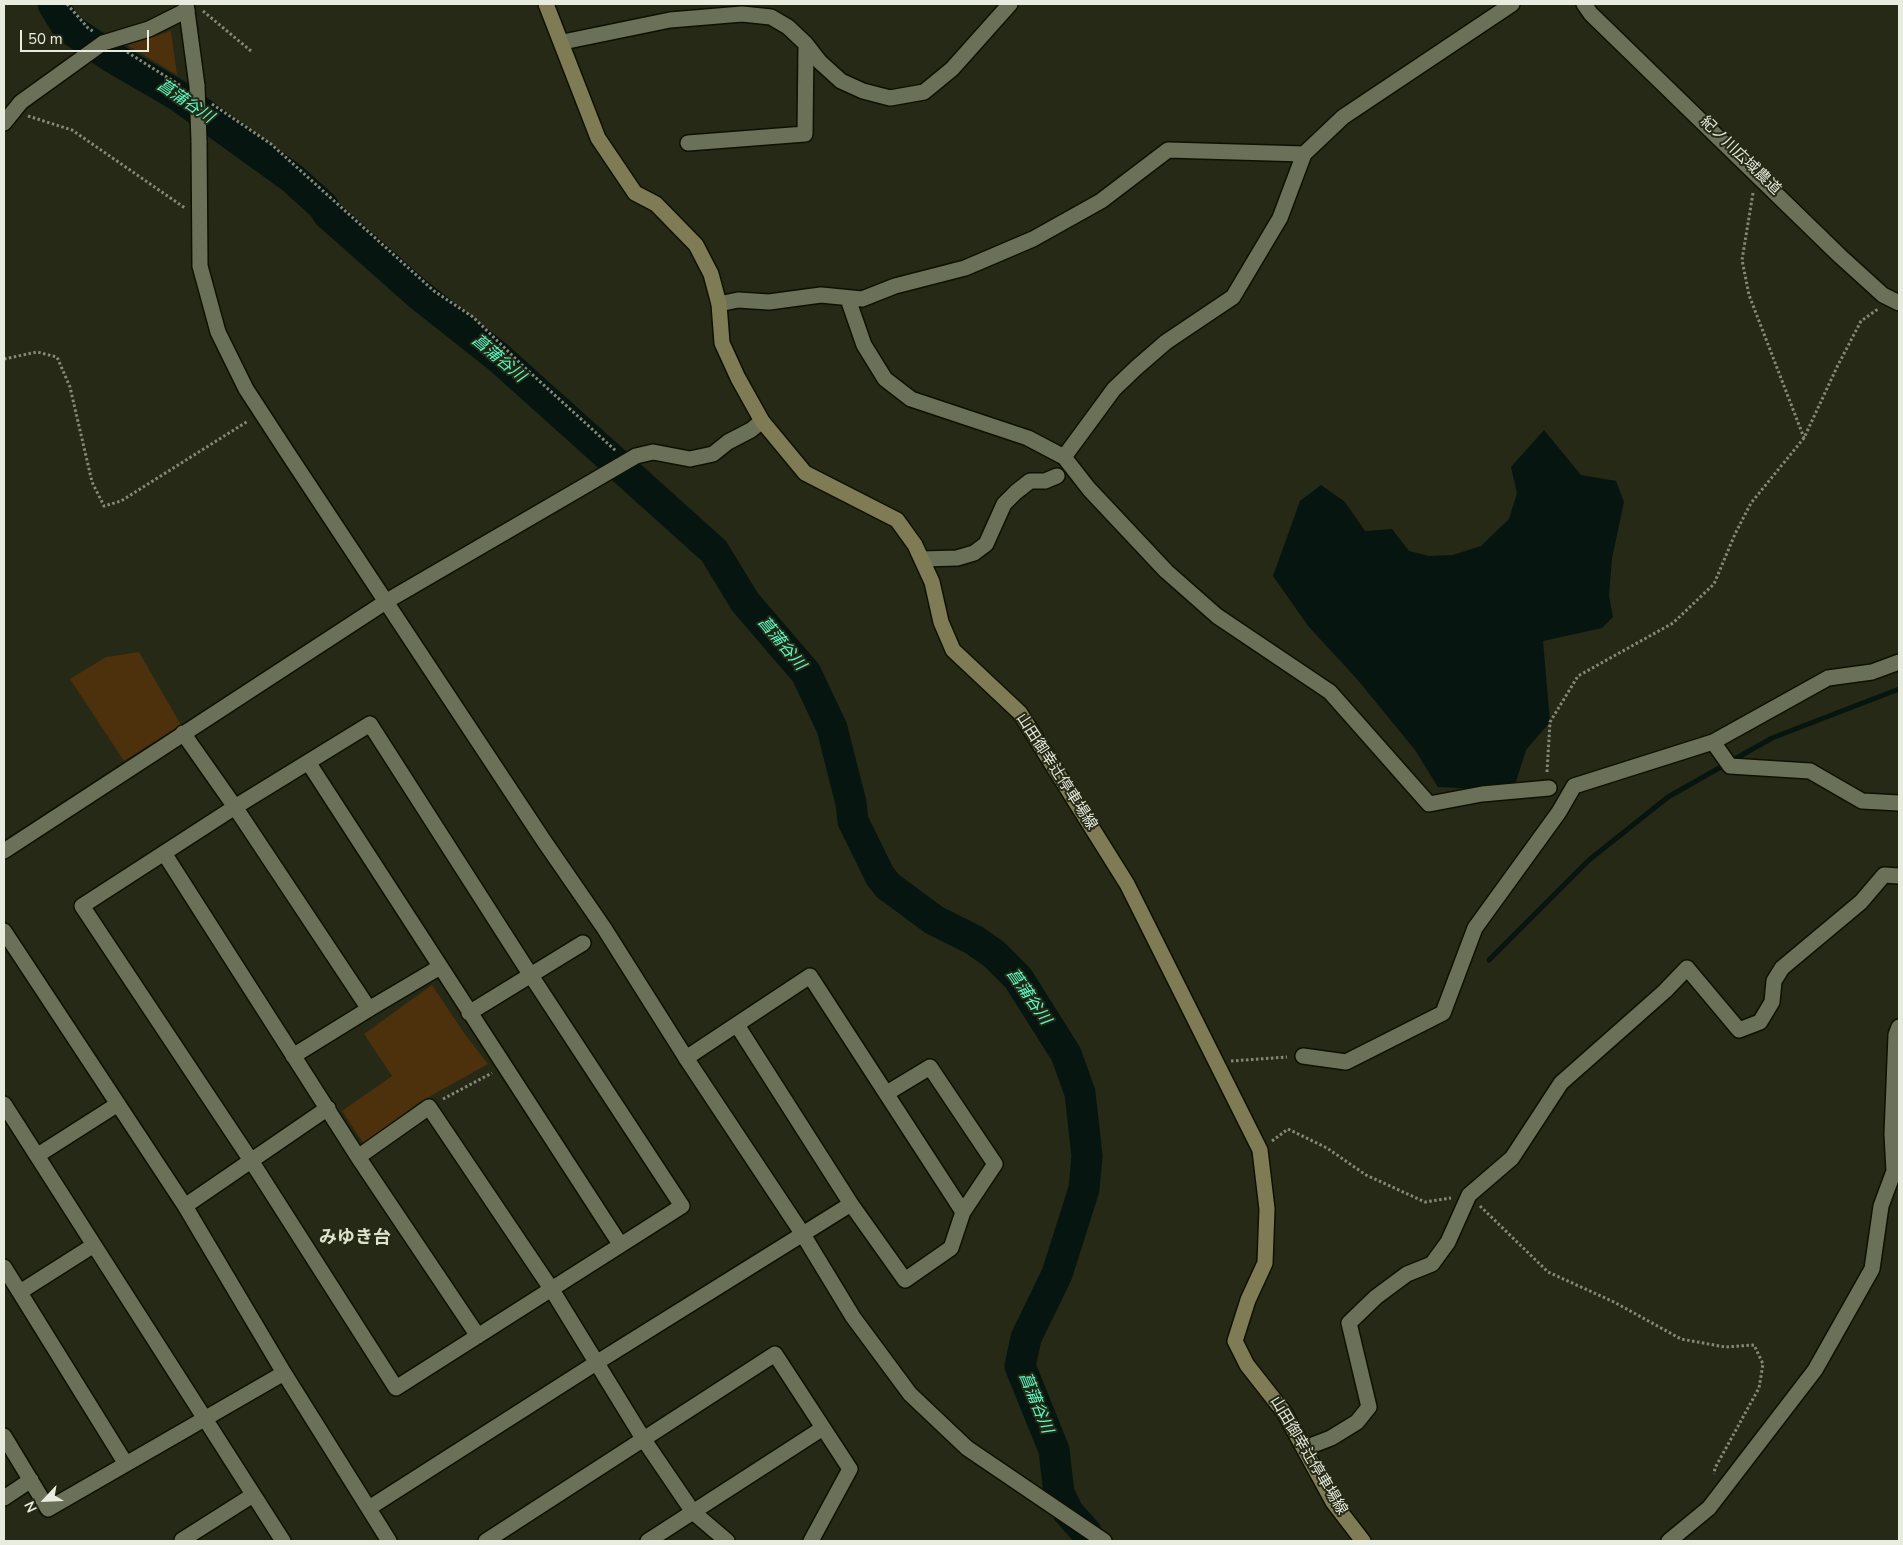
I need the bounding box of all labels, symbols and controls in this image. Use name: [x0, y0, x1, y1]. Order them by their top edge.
scale bar: [22, 20, 151, 52]
text: 50 m: [28, 29, 63, 49]
water label: 菖蒲谷川: [153, 76, 217, 128]
street label: 紀ノ川広域農道: [1696, 113, 1784, 199]
water label: 菖蒲谷川: [467, 331, 529, 387]
water label: 菖蒲谷川: [753, 613, 809, 675]
street label: 山田御幸辻停車場線: [1012, 710, 1100, 834]
water label: 菖蒲谷川: [1002, 965, 1054, 1029]
district label: みゆき台: [319, 1228, 391, 1250]
water label: 菖蒲谷川: [1014, 1370, 1056, 1436]
street label: 山田御幸辻停車場線: [1266, 1394, 1350, 1518]
north arrow: [20, 1475, 70, 1525]
text: N: [20, 1498, 42, 1515]

